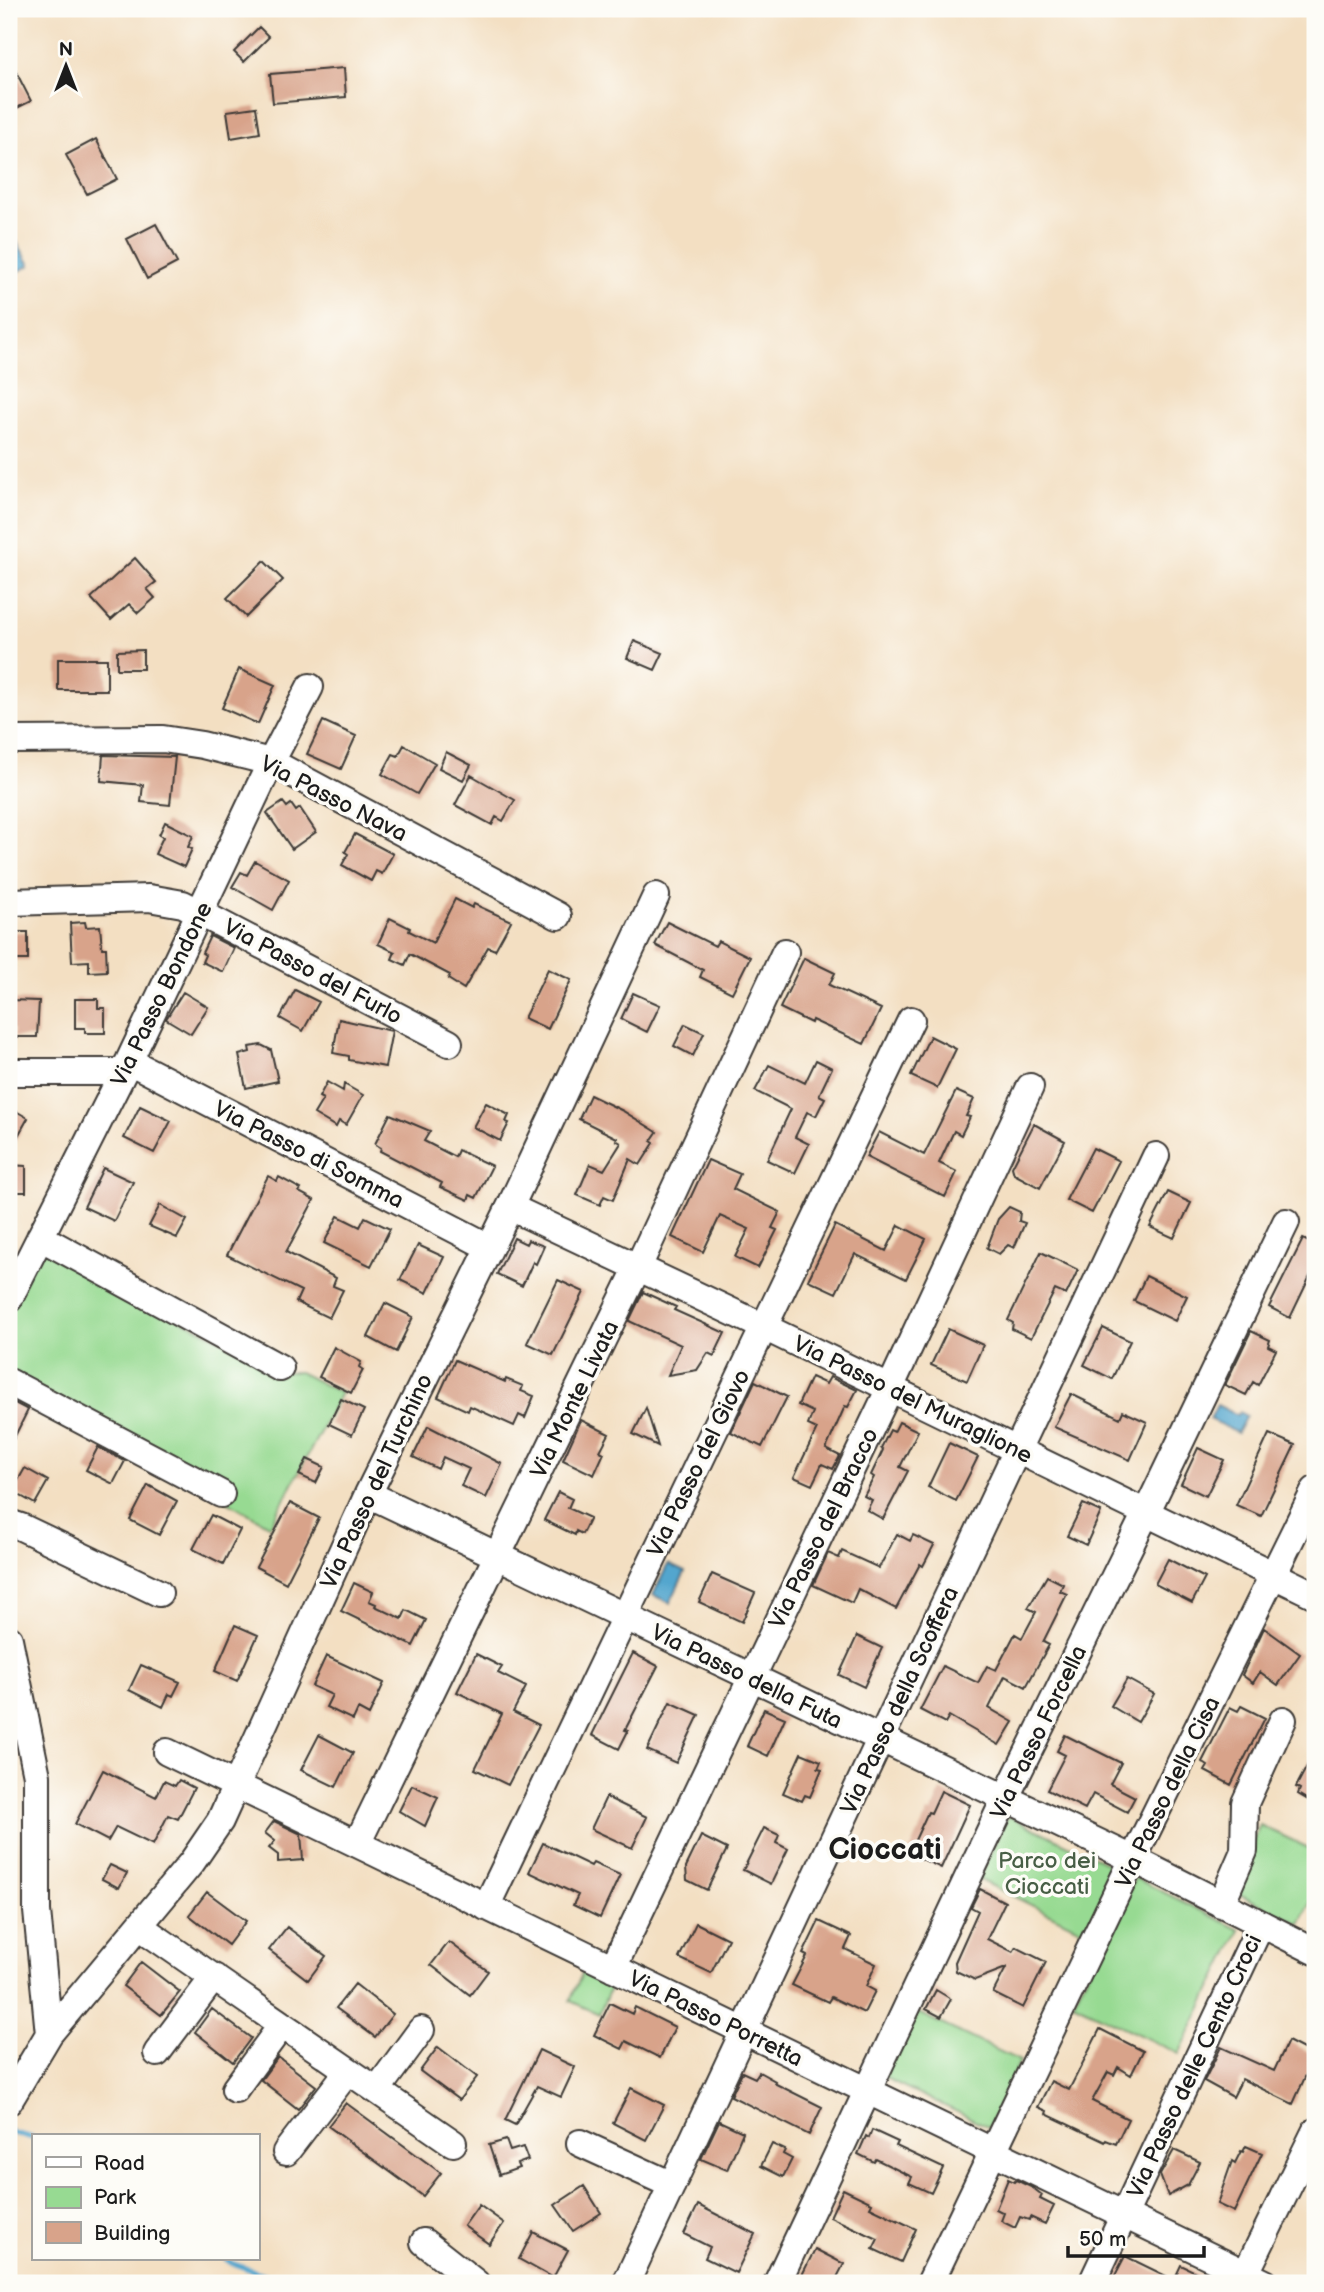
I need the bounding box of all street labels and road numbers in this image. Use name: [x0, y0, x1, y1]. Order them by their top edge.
street label: Via Passo Nava: [255, 750, 412, 848]
street label: Via Passo Bondone: [105, 897, 219, 1091]
street label: Via Passo del Furlo: [218, 913, 407, 1031]
street label: Via Passo di Somma: [209, 1095, 408, 1215]
street label: Via Monte Livata: [525, 1316, 625, 1483]
street label: Via Passo del Muraglione: [788, 1330, 1037, 1470]
street label: Via Passo del Giovo: [641, 1365, 756, 1562]
street label: Via Passo del Turchino: [315, 1369, 439, 1593]
street label: Via Passo del Bracco: [763, 1424, 885, 1633]
street label: Via Passo della Scoffera: [835, 1582, 965, 1819]
street label: Via Passo della Futa: [646, 1618, 847, 1735]
street label: Via Passo Forcella: [985, 1641, 1093, 1824]
street label: Via Passo della Cisa: [1109, 1692, 1226, 1893]
street label: Via Passo delle Cento Croci: [1121, 1930, 1268, 2203]
street label: Via Passo Porretta: [624, 1965, 807, 2073]

